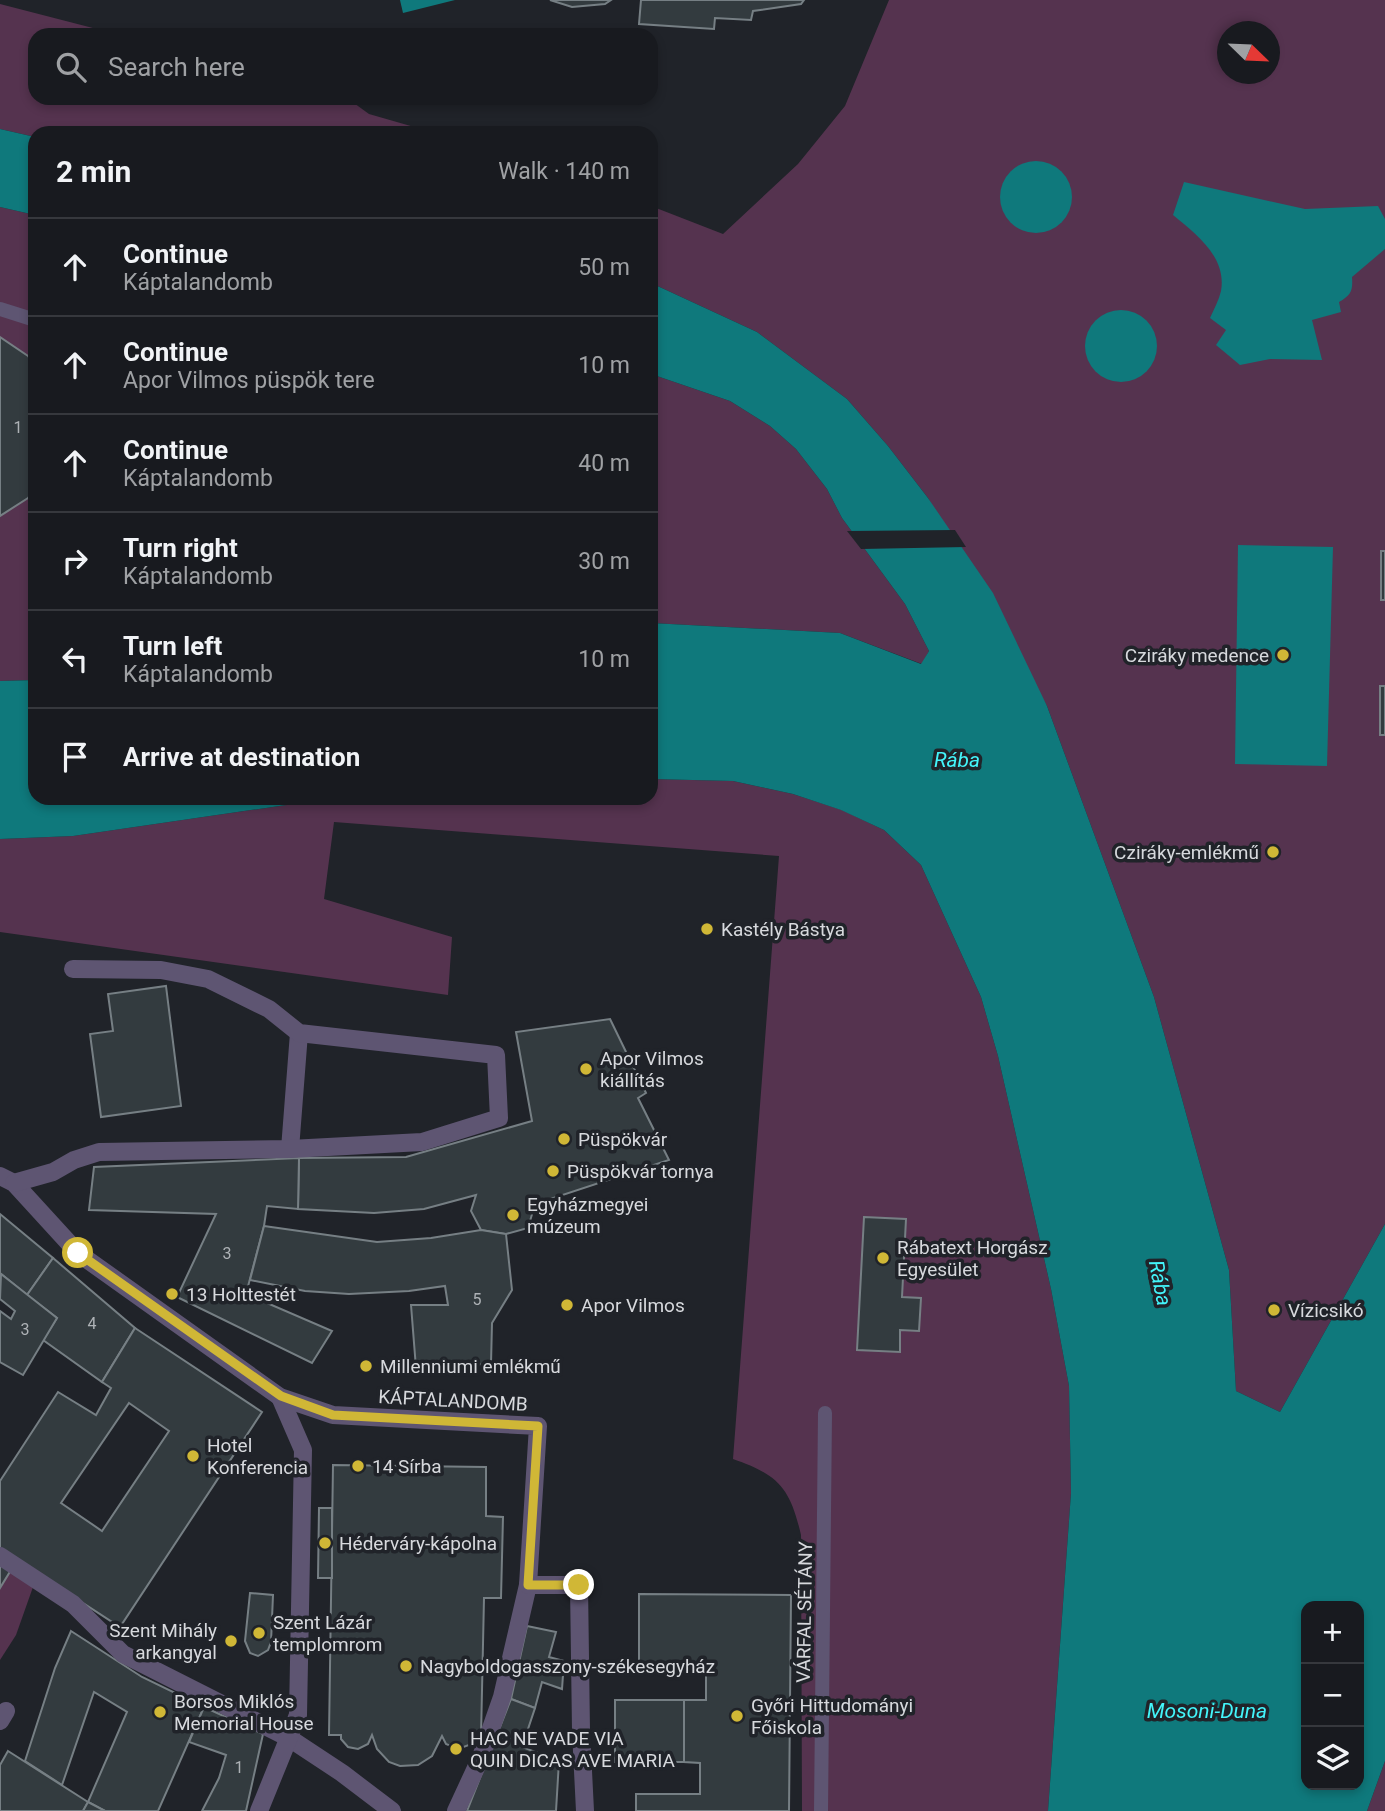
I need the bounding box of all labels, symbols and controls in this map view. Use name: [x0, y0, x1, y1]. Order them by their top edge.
north arrow: [1217, 21, 1280, 84]
search box: [28, 28, 658, 105]
icon: search: [52, 48, 90, 86]
text: Search here: [108, 52, 245, 82]
text: 2 min: [56, 154, 131, 189]
text: Walk · 140 m: [498, 158, 630, 185]
text: Continue: [123, 239, 228, 269]
icon: ahead: [56, 248, 94, 286]
text: 50 m: [578, 254, 630, 281]
text: Káptalandomb: [123, 269, 273, 296]
text: Continue: [123, 337, 228, 367]
icon: ahead: [56, 346, 94, 384]
text: 10 m: [578, 352, 630, 379]
text: Apor Vilmos püspök tere: [123, 367, 375, 394]
house number: 1: [14, 418, 23, 437]
text: Continue: [123, 435, 228, 465]
icon: ahead: [56, 444, 94, 482]
text: 40 m: [578, 450, 630, 477]
text: Káptalandomb: [123, 465, 273, 492]
text: Turn right: [123, 533, 238, 563]
icon: right: [56, 542, 94, 580]
text: 30 m: [578, 548, 630, 575]
text: Káptalandomb: [123, 563, 273, 590]
text: Turn left: [123, 631, 222, 661]
icon: left: [56, 640, 94, 678]
place label: Cziráky medence: [1125, 644, 1269, 667]
text: 10 m: [578, 646, 630, 673]
marker: Cziráky medence: [1275, 647, 1291, 663]
text: Káptalandomb: [123, 661, 273, 688]
icon: arrive: [56, 738, 94, 776]
text: Arrive at destination: [123, 742, 360, 772]
water label: Rába: [934, 748, 980, 772]
place label: Cziráky-emlékmű: [1114, 841, 1259, 864]
marker: Cziráky-emlékmű: [1265, 844, 1281, 860]
place label: Kastély Bástya: [721, 918, 845, 941]
marker: Kastély Bástya: [699, 921, 715, 937]
place label: Apor Vilmos kiállítás: [600, 1047, 704, 1092]
marker: Apor Vilmos kiállítás: [578, 1061, 594, 1077]
place label: Püspökvár: [578, 1128, 668, 1151]
marker: Püspökvár: [556, 1131, 572, 1147]
place label: Püspökvár tornya: [567, 1160, 714, 1183]
marker: Püspökvár tornya: [545, 1163, 561, 1179]
place label: Egyházmegyei múzeum: [527, 1193, 648, 1238]
marker: Egyházmegyei múzeum: [505, 1207, 521, 1223]
place label: Rábatext Horgász Egyesület: [897, 1236, 1048, 1281]
route start: [62, 1237, 93, 1268]
house number: 3: [223, 1244, 232, 1263]
marker: Rábatext Horgász Egyesület: [875, 1250, 891, 1266]
water label: Rába: [1144, 1258, 1176, 1308]
place label: 13 Holttestét: [186, 1283, 296, 1306]
marker: 13 Holttestét: [164, 1286, 180, 1302]
house number: 5: [473, 1290, 482, 1309]
place label: Apor Vilmos: [581, 1294, 685, 1317]
marker: Apor Vilmos: [559, 1297, 575, 1313]
place label: Vízicsikó: [1288, 1299, 1364, 1322]
marker: Vízicsikó: [1266, 1302, 1282, 1318]
house number: 4: [88, 1314, 97, 1333]
house number: 3: [21, 1320, 30, 1339]
place label: Millenniumi emlékmű: [380, 1355, 561, 1378]
marker: Millenniumi emlékmű: [358, 1358, 374, 1374]
street label: KÁPTALANDOMB: [378, 1385, 528, 1416]
place label: Hotel Konferencia: [207, 1434, 308, 1479]
marker: Hotel Konferencia: [185, 1448, 201, 1464]
place label: 14 Sírba: [372, 1455, 442, 1478]
marker: 14 Sírba: [350, 1458, 366, 1474]
place label: Héderváry-kápolna: [339, 1532, 497, 1555]
marker: Héderváry-kápolna: [317, 1535, 333, 1551]
street label: VÁRFAL SÉTÁNY: [792, 1540, 817, 1683]
route end: [563, 1569, 594, 1600]
map controls: [1301, 1601, 1364, 1790]
button: +: [1301, 1601, 1364, 1664]
place label: Szent Lázár templomrom: [273, 1611, 383, 1656]
place label: Szent Mihály arkangyal: [109, 1619, 217, 1664]
marker: Szent Lázár templomrom: [251, 1625, 267, 1641]
marker: Szent Mihály arkangyal: [223, 1633, 239, 1649]
place label: Nagyboldogasszony-székesegyház: [420, 1655, 715, 1678]
marker: Nagyboldogasszony-székesegyház: [398, 1658, 414, 1674]
button: −: [1301, 1664, 1364, 1727]
place label: Borsos Miklós Memorial House: [174, 1690, 314, 1735]
place label: Győri Hittudományi Főiskola: [751, 1694, 913, 1739]
water label: Mosoni-Duna: [1147, 1699, 1267, 1723]
marker: Borsos Miklós Memorial House: [152, 1704, 168, 1720]
marker: Győri Hittudományi Főiskola: [729, 1708, 745, 1724]
place label: HAC NE VADE VIA QUIN DICAS AVE MARIA: [470, 1727, 676, 1772]
button: layers: [1301, 1727, 1364, 1790]
marker: HAC NE VADE VIA QUIN DICAS AVE MARIA: [448, 1741, 464, 1757]
house number: 1: [235, 1758, 244, 1777]

